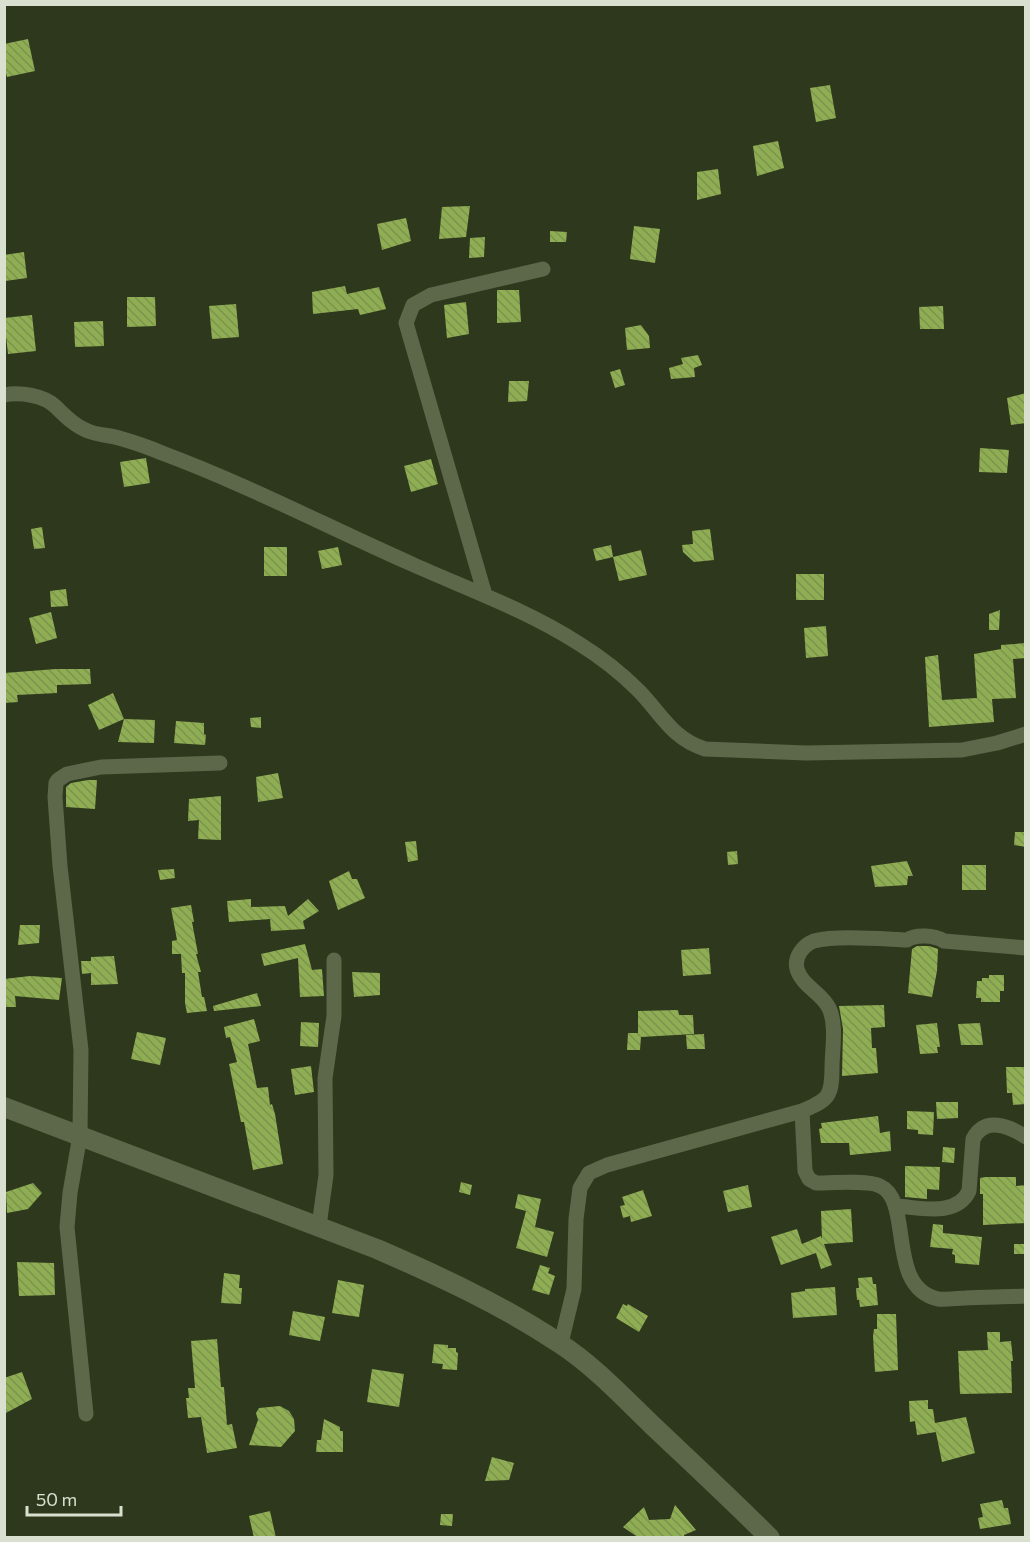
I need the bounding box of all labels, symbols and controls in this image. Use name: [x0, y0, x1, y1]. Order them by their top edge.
scale bar: [27, 1479, 122, 1517]
text: 50 m: [36, 1488, 77, 1510]

